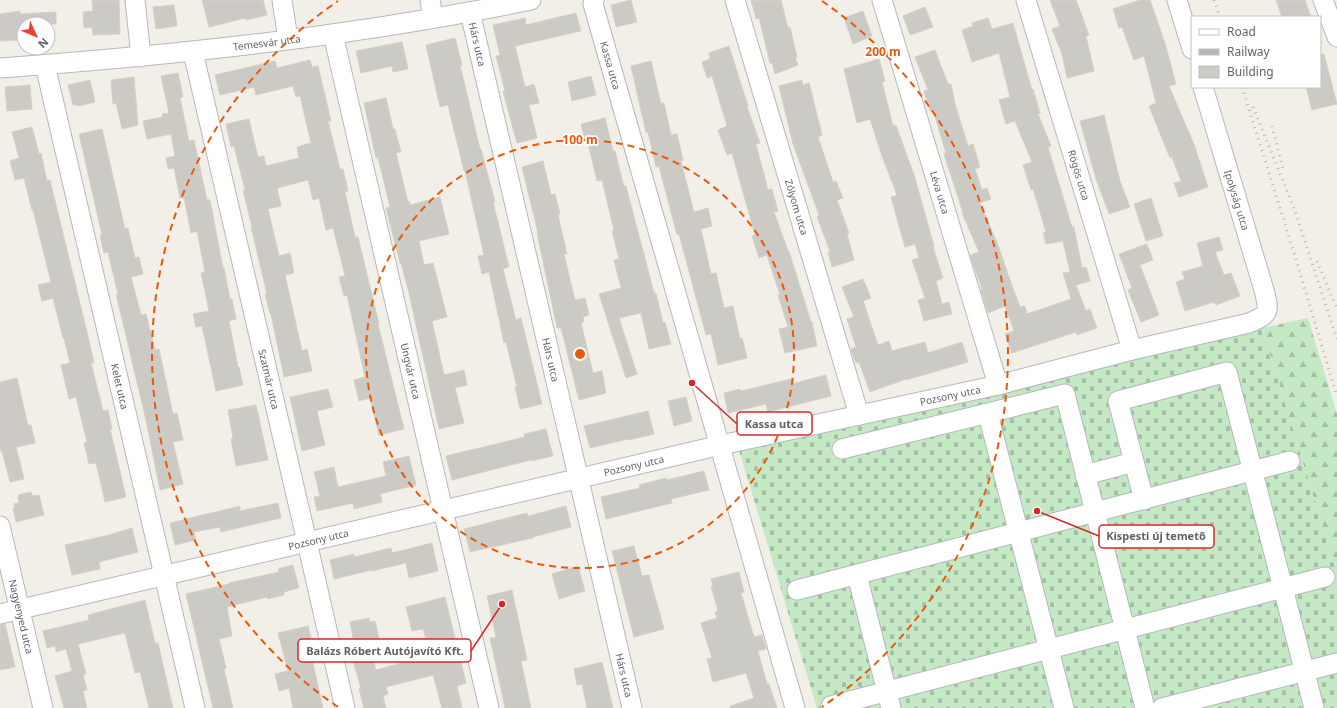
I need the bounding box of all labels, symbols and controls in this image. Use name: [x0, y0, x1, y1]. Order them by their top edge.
north arrow: [16, 16, 56, 56]
legend: [1191, 16, 1321, 88]
street label: Hárs utca: [466, 21, 489, 68]
text: Road: [1227, 23, 1256, 40]
street label: Temesvár utca: [232, 31, 301, 54]
text: N: [35, 35, 52, 52]
street label: Kassa utca: [597, 39, 624, 91]
text: 200 m: [865, 43, 901, 60]
text: Railway: [1227, 43, 1271, 60]
text: Building: [1227, 63, 1274, 80]
text: 100 m: [562, 131, 598, 148]
street label: Rögös utca: [1065, 148, 1093, 202]
street label: Ipolyság utca: [1221, 168, 1253, 232]
street label: Léva utca: [927, 169, 953, 216]
street label: Zólyom utca: [782, 177, 812, 237]
street label: Hárs utca: [539, 336, 563, 383]
street label: Ungvár utca: [398, 342, 424, 401]
centre of rings: [573, 347, 587, 361]
street label: Szatmár utca: [255, 348, 283, 411]
street label: Kelet utca: [108, 362, 132, 411]
street label: Pozsony utca: [918, 382, 982, 409]
callout: Kassa utca: [737, 412, 812, 435]
text: Kassa utca: [745, 416, 803, 431]
street label: Pozsony utca: [602, 452, 665, 479]
callout: Kispesti új temető: [1099, 525, 1214, 548]
street label: Pozsony utca: [287, 526, 350, 553]
text: Kispesti új temető: [1106, 528, 1206, 543]
street label: Nagyenyed utca: [6, 578, 37, 655]
callout: Balázs Róbert Autójavító Kft.: [298, 639, 471, 662]
text: Balázs Róbert Autójavító Kft.: [306, 643, 464, 658]
street label: Hárs utca: [612, 652, 636, 699]

